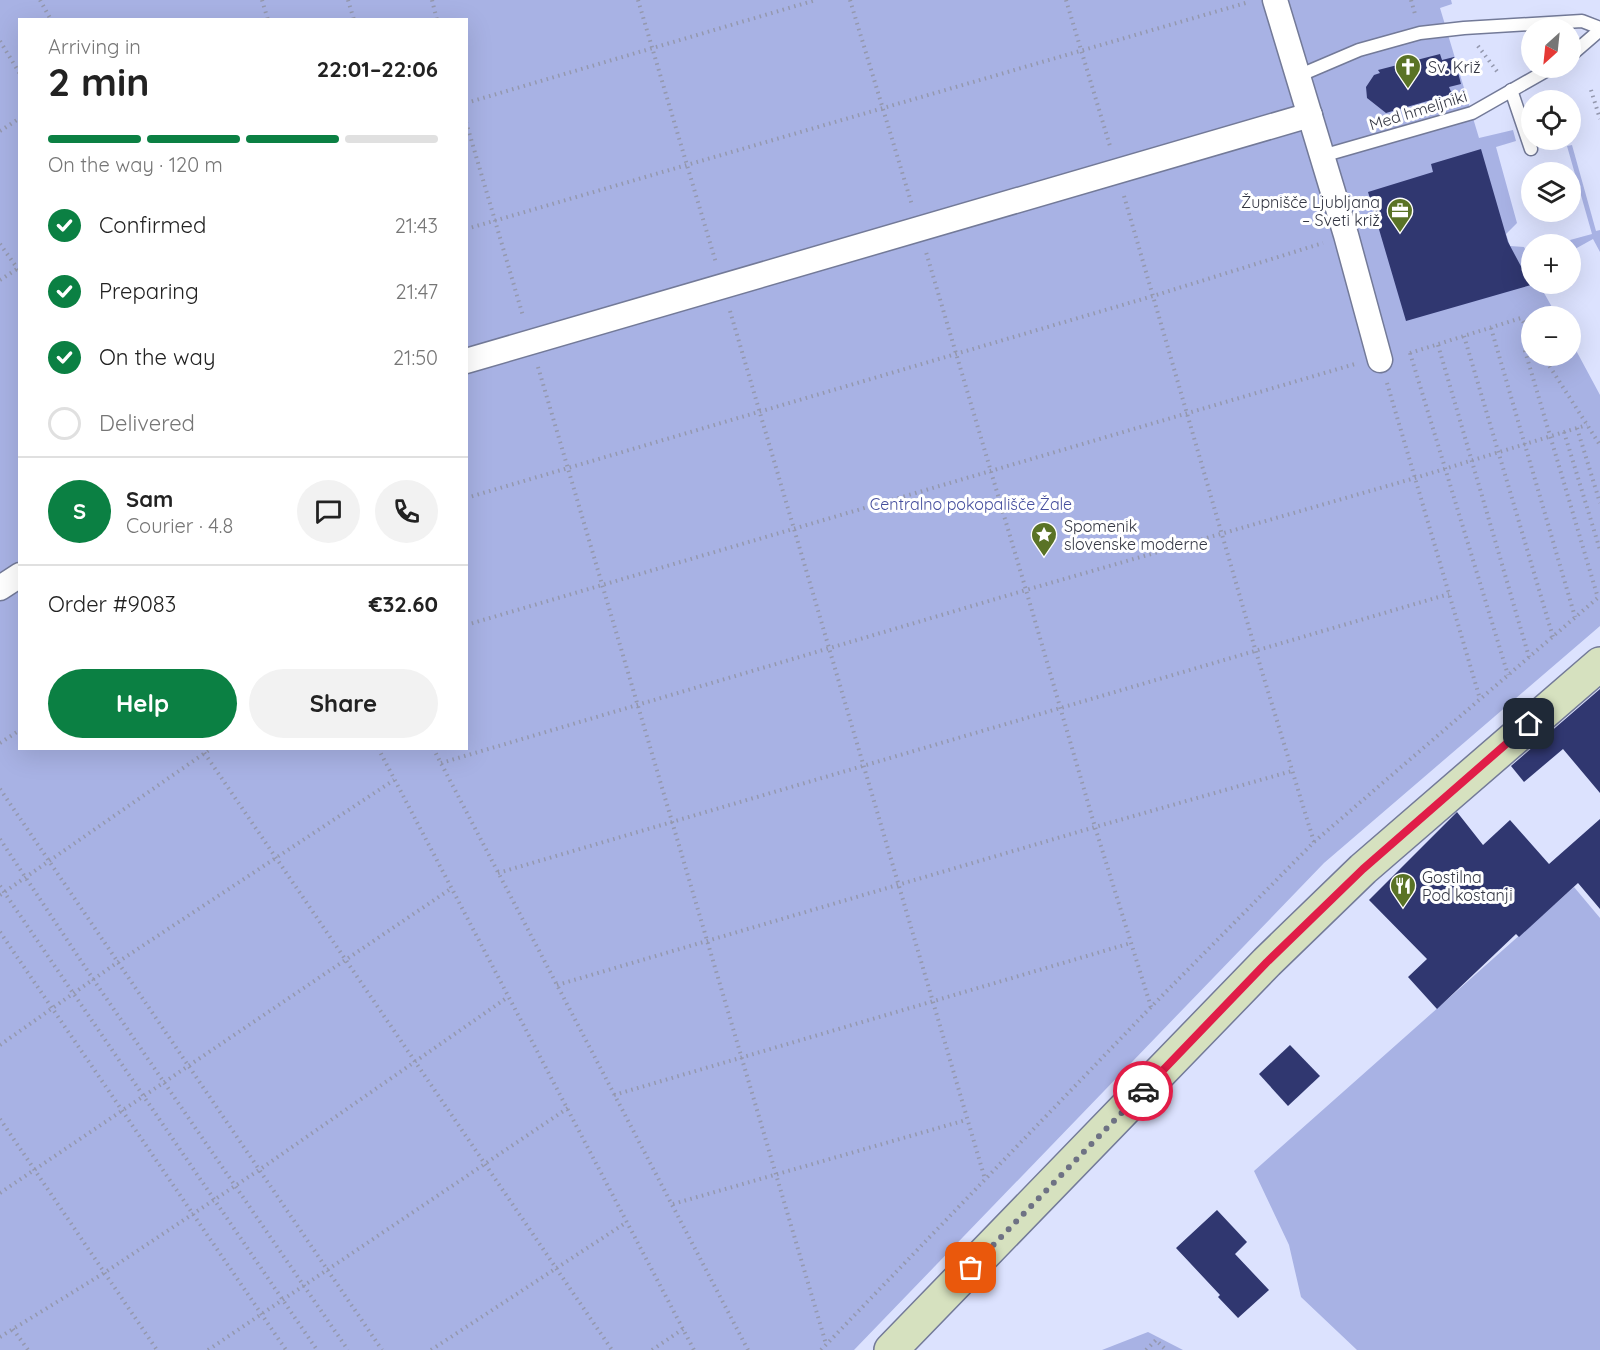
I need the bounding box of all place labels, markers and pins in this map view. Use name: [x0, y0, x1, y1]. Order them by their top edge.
church icon: Sv. Križ: [1393, 52, 1423, 90]
place label: Sv. Križ: [1428, 57, 1481, 77]
place label: Župnišče Ljubljana – Sveti križ: [1241, 192, 1380, 230]
office icon: Župnišče Ljubljana – Sveti križ: [1385, 196, 1415, 234]
place label: Spomenik slovenske moderne: [1064, 516, 1208, 554]
place icon: Spomenik slovenske moderne: [1029, 520, 1059, 558]
pin: [1503, 698, 1554, 749]
place label: Gostilna Pod kostanji: [1422, 867, 1513, 905]
restaurant icon: Gostilna Pod kostanji: [1388, 871, 1418, 909]
pin: [945, 1242, 996, 1293]

